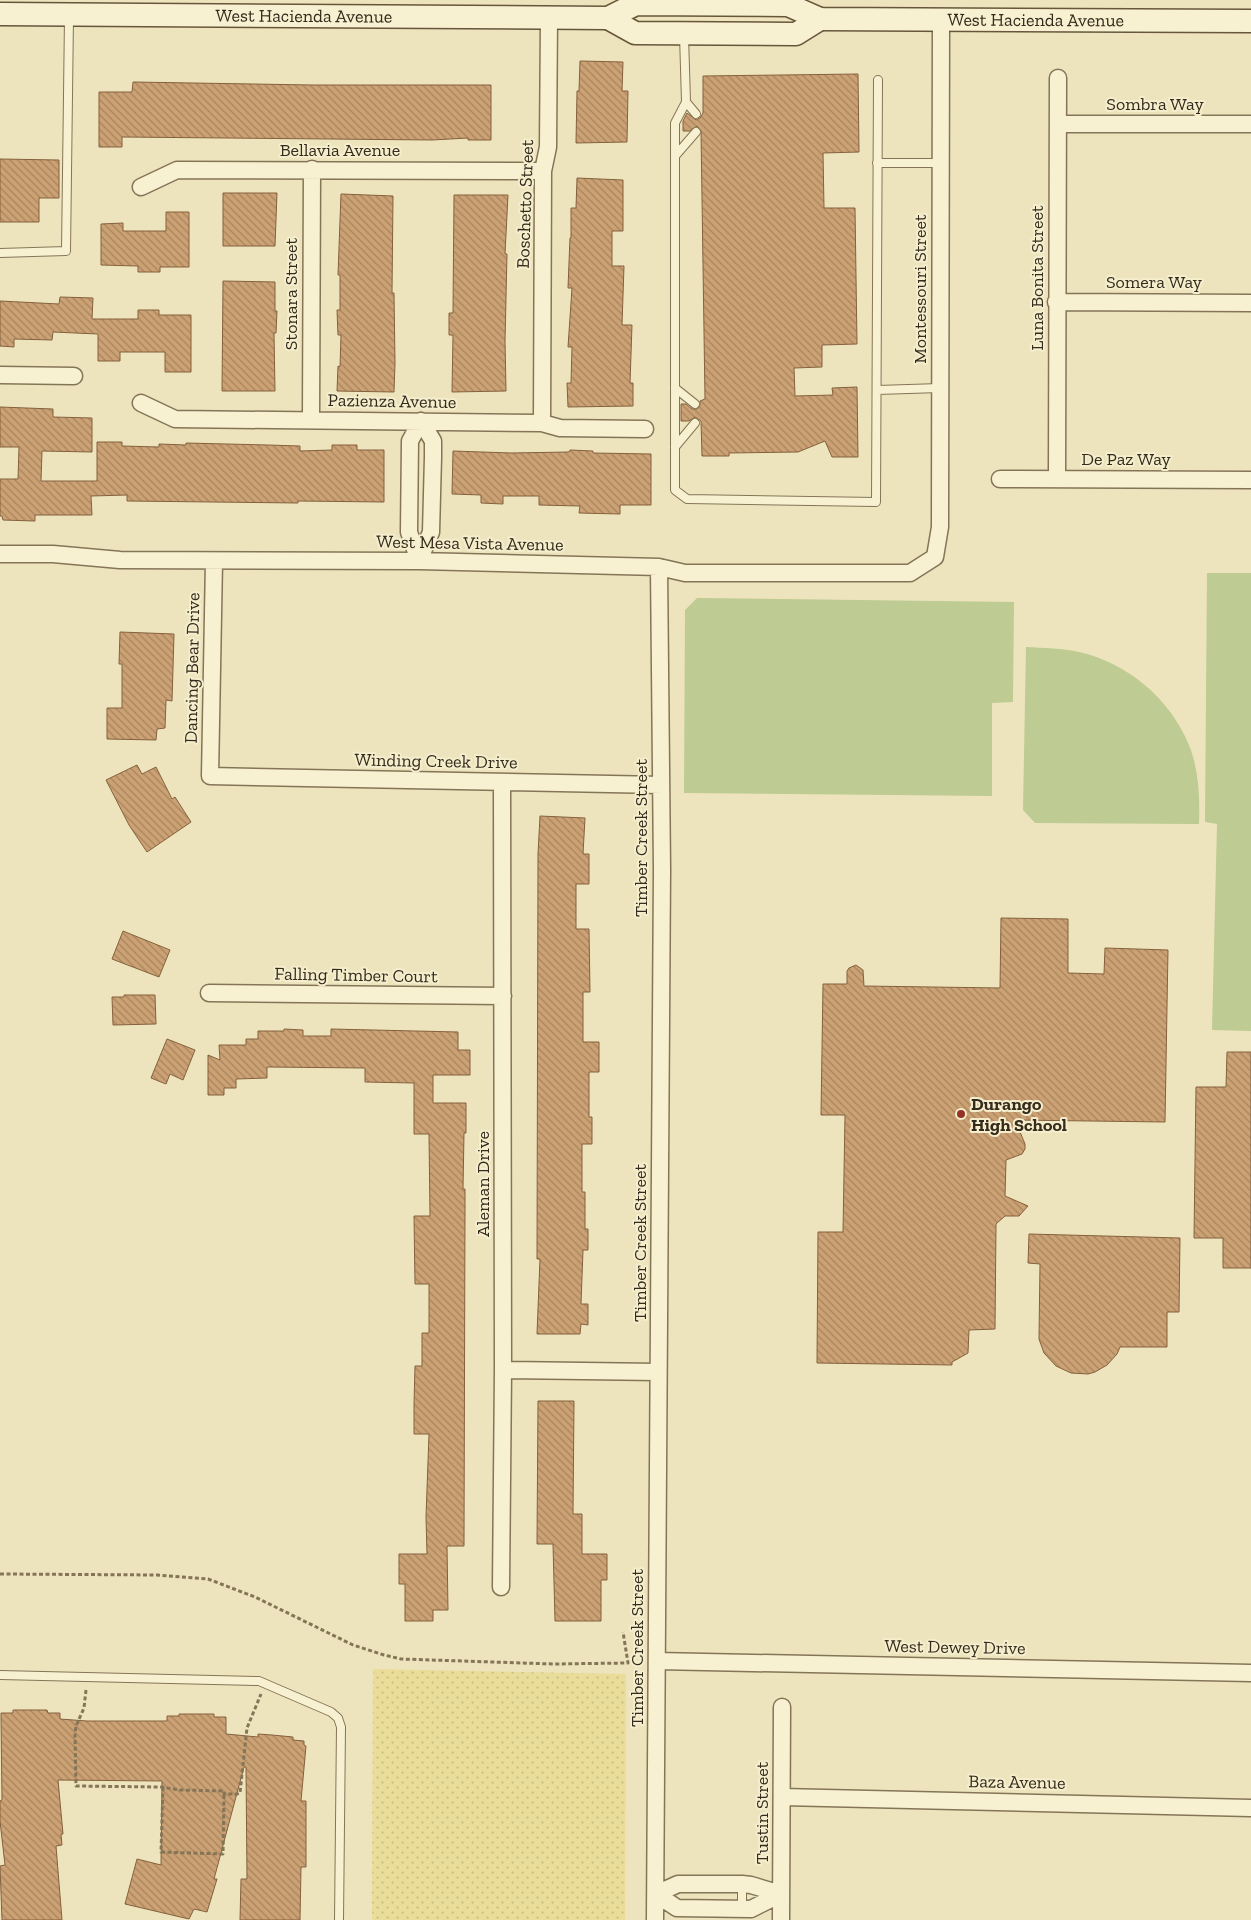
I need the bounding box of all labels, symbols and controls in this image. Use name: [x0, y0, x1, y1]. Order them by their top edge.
street label: West Hacienda Avenue: [216, 4, 392, 28]
street label: West Hacienda Avenue: [947, 9, 1124, 31]
street label: Sombra Way: [1106, 93, 1204, 115]
street label: Bellavia Avenue: [280, 139, 400, 161]
street label: Boschetto Street: [512, 139, 538, 269]
street label: Luna Bonita Street: [1026, 205, 1048, 351]
street label: Montessouri Street: [909, 214, 931, 364]
street label: Stonara Street: [280, 238, 302, 350]
street label: Somera Way: [1106, 271, 1203, 293]
street label: Pazienza Avenue: [327, 389, 457, 413]
street label: De Paz Way: [1081, 448, 1172, 470]
street label: West Mesa Vista Avenue: [376, 530, 564, 556]
street label: Dancing Bear Drive: [180, 592, 204, 744]
street label: Winding Creek Drive: [354, 749, 518, 773]
street label: Timber Creek Street: [630, 759, 652, 917]
street label: Falling Timber Court: [274, 963, 438, 987]
place label: Durango High School: [971, 1093, 1067, 1136]
marker: Durango High School: [955, 1108, 967, 1120]
street label: Aleman Drive: [472, 1131, 494, 1237]
street label: Timber Creek Street: [629, 1164, 651, 1322]
street label: Timber Creek Street: [626, 1569, 648, 1727]
street label: West Dewey Drive: [884, 1635, 1026, 1659]
street label: Tustin Street: [751, 1761, 773, 1864]
street label: Baza Avenue: [968, 1770, 1066, 1794]

